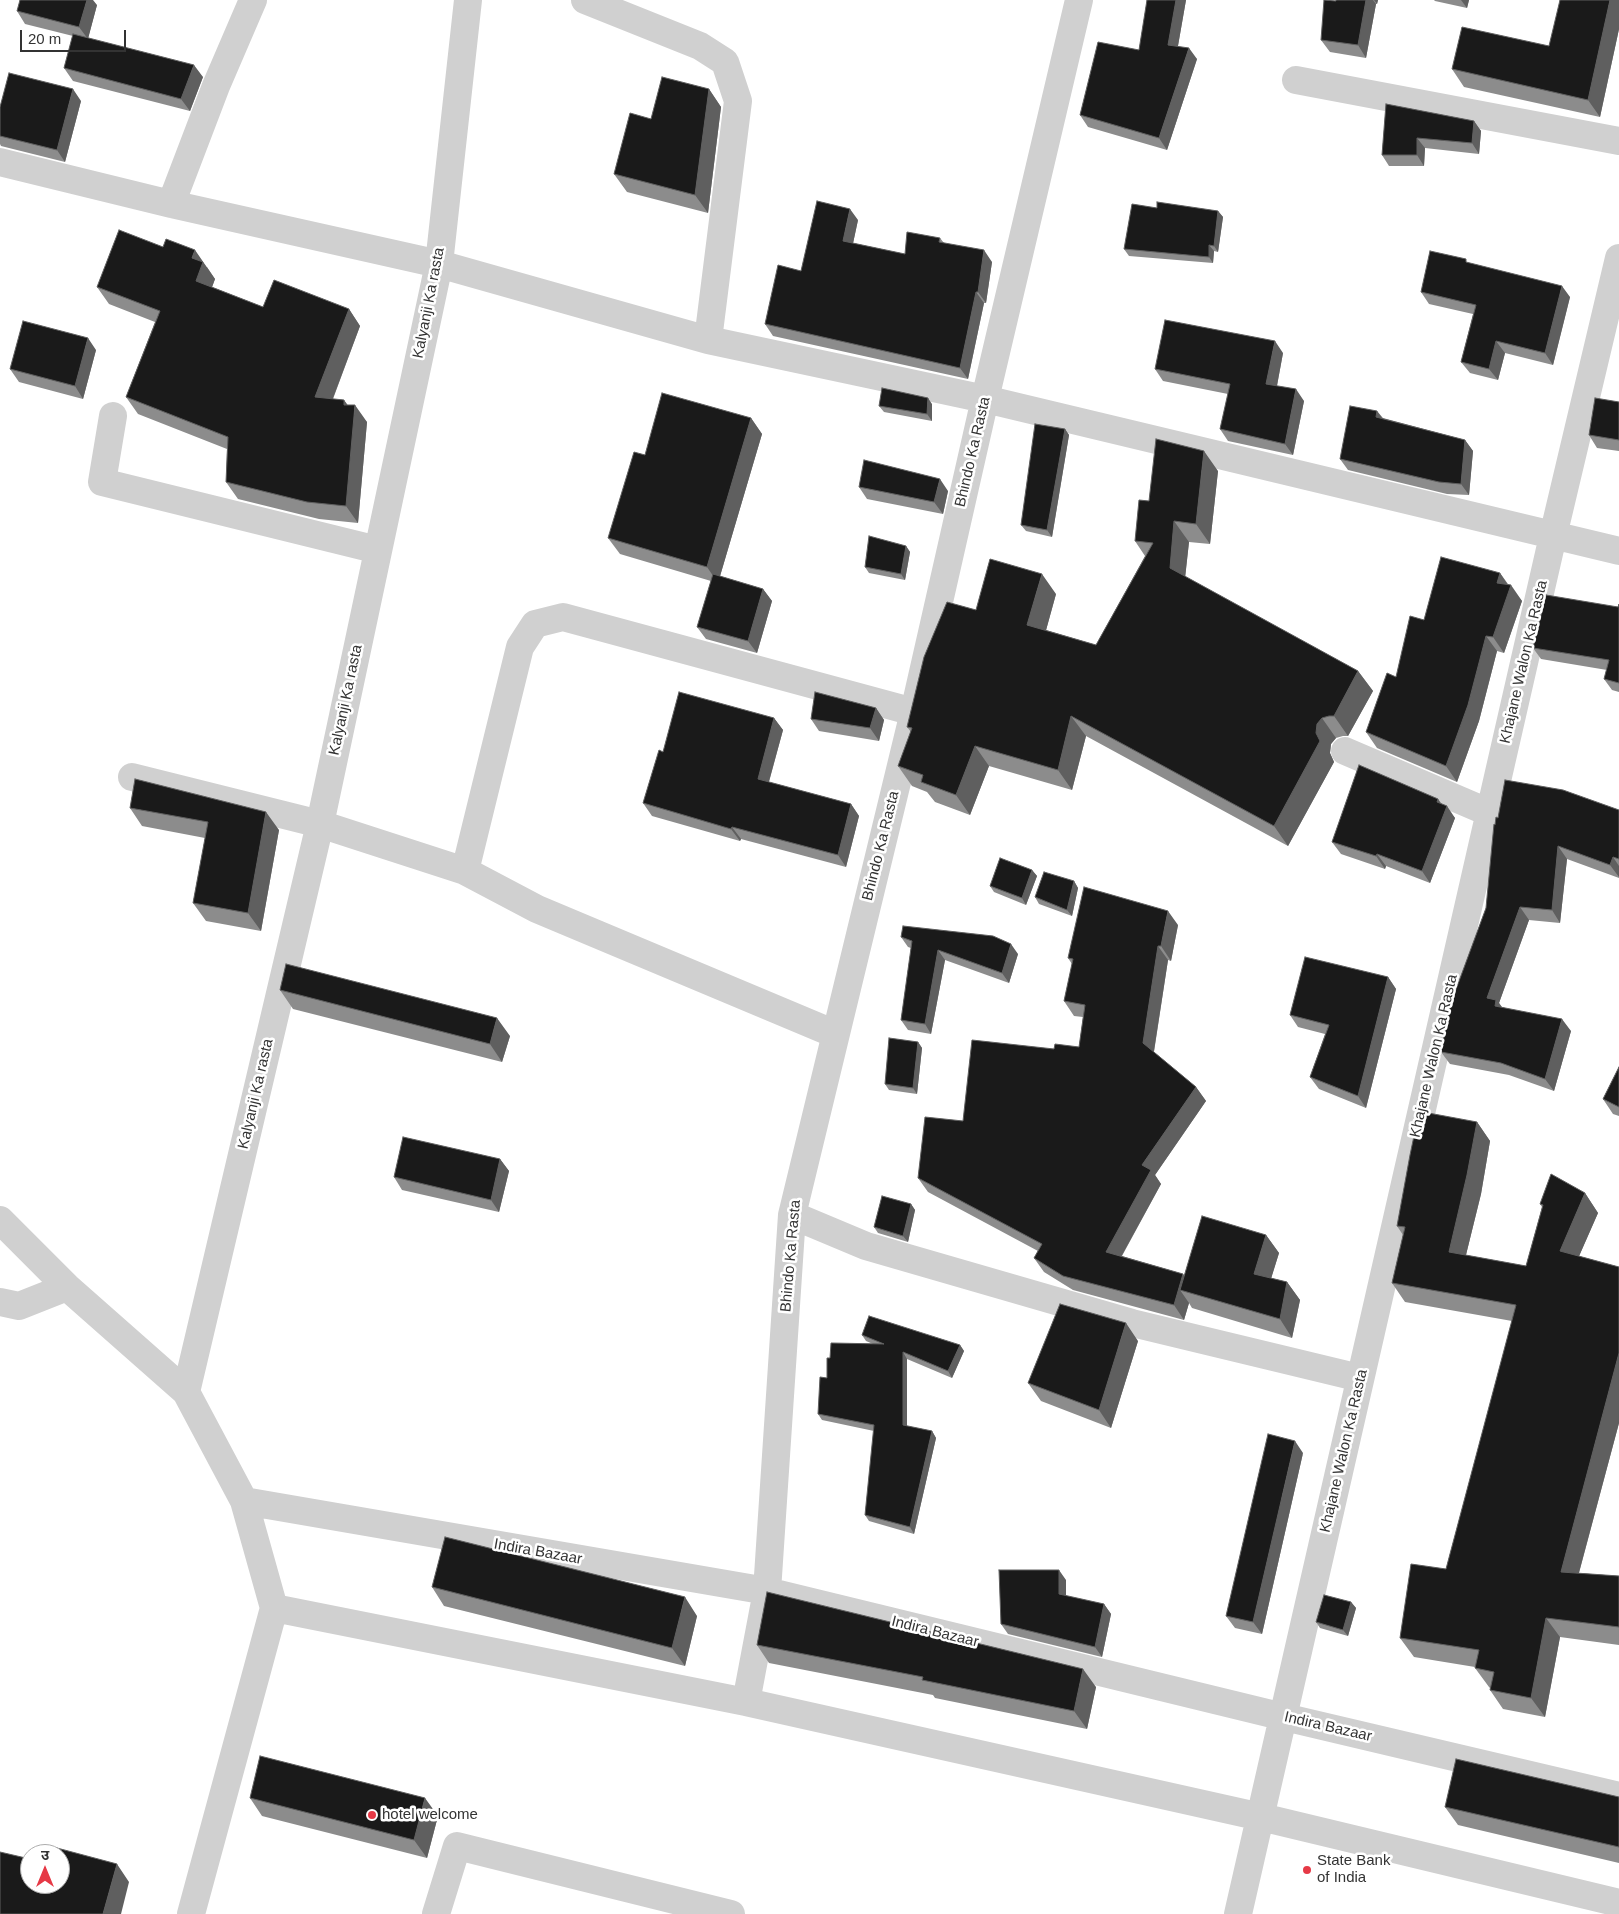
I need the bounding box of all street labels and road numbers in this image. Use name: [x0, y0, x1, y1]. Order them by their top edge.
street label: Kalyanji Ka rasta: [409, 246, 449, 360]
street label: Bhindo Ka Rasta: [952, 395, 994, 509]
street label: Khajane Walon Ka Rasta: [1496, 579, 1552, 745]
street label: Kalyanji Ka rasta: [325, 643, 367, 757]
street label: Bhindo Ka Rasta: [859, 789, 903, 903]
street label: Khajane Walon Ka Rasta: [1406, 973, 1462, 1139]
street label: Kalyanji Ka rasta: [235, 1037, 277, 1151]
street label: Bhindo Ka Rasta: [777, 1199, 805, 1313]
street label: Khajane Walon Ka Rasta: [1316, 1368, 1372, 1534]
street label: Indira Bazaar: [493, 1535, 583, 1569]
street label: Indira Bazaar: [890, 1612, 980, 1652]
street label: Indira Bazaar: [1283, 1708, 1373, 1746]

